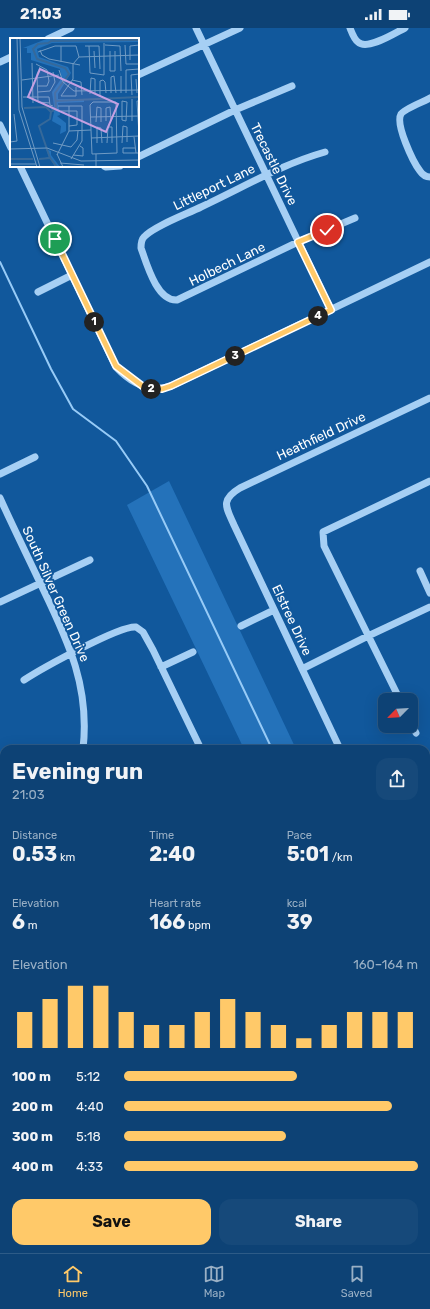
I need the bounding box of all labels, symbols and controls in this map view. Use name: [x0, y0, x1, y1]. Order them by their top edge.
text: 21:03: [20, 5, 62, 23]
inset map: [10, 38, 139, 167]
street label: Trecastle Drive: [248, 120, 300, 208]
street label: Littleport Lane: [171, 161, 257, 213]
pin: [310, 213, 344, 247]
icon: check: [316, 219, 338, 241]
pin: [38, 222, 72, 256]
icon: arrive: [44, 228, 66, 250]
street label: Holbech Lane: [186, 239, 268, 289]
pin: 4: [308, 306, 328, 326]
text: 4: [314, 309, 322, 322]
pin: 1: [84, 312, 104, 332]
text: 1: [91, 315, 97, 328]
pin: 3: [225, 346, 245, 366]
text: 3: [231, 349, 239, 362]
pin: 2: [141, 379, 161, 399]
text: 2: [147, 382, 155, 395]
street label: Heathfield Drive: [274, 409, 368, 463]
street label: South Silver Green Drive: [19, 524, 93, 664]
street label: Elstree Drive: [269, 582, 315, 658]
north arrow: [378, 693, 418, 733]
map controls: [378, 693, 418, 733]
text: Evening run: [12, 758, 143, 785]
button: share: [376, 758, 418, 800]
text: 21:03: [12, 787, 45, 802]
text: Distance: [12, 829, 57, 842]
text: Time: [149, 829, 174, 842]
text: Pace: [287, 829, 312, 842]
text: 0.53: [12, 842, 57, 866]
text: 2:40: [149, 842, 195, 866]
text: 5:01: [287, 842, 329, 866]
text: km: [57, 851, 75, 864]
text: /km: [329, 851, 352, 864]
text: Elevation: [12, 897, 59, 910]
text: Heart rate: [149, 897, 201, 910]
text: kcal: [287, 897, 307, 910]
text: 6: [12, 910, 25, 934]
text: 166: [149, 910, 185, 934]
text: 39: [287, 910, 313, 934]
text: m: [25, 919, 38, 932]
text: bpm: [185, 919, 211, 932]
text: Elevation: [12, 957, 68, 972]
text: 160–164 m: [353, 957, 418, 972]
text: 100 m: [12, 1069, 51, 1084]
text: 5:12: [76, 1069, 100, 1084]
text: 200 m: [12, 1099, 53, 1114]
text: 4:40: [76, 1099, 104, 1114]
text: 300 m: [12, 1129, 53, 1144]
text: 5:18: [76, 1129, 101, 1144]
text: 400 m: [12, 1159, 53, 1174]
text: 4:33: [76, 1159, 103, 1174]
button: Save: [12, 1199, 211, 1245]
button: Share: [219, 1199, 418, 1245]
tab: Home: [58, 1263, 88, 1300]
tab: Map: [203, 1263, 225, 1300]
tab: Saved: [341, 1263, 372, 1300]

